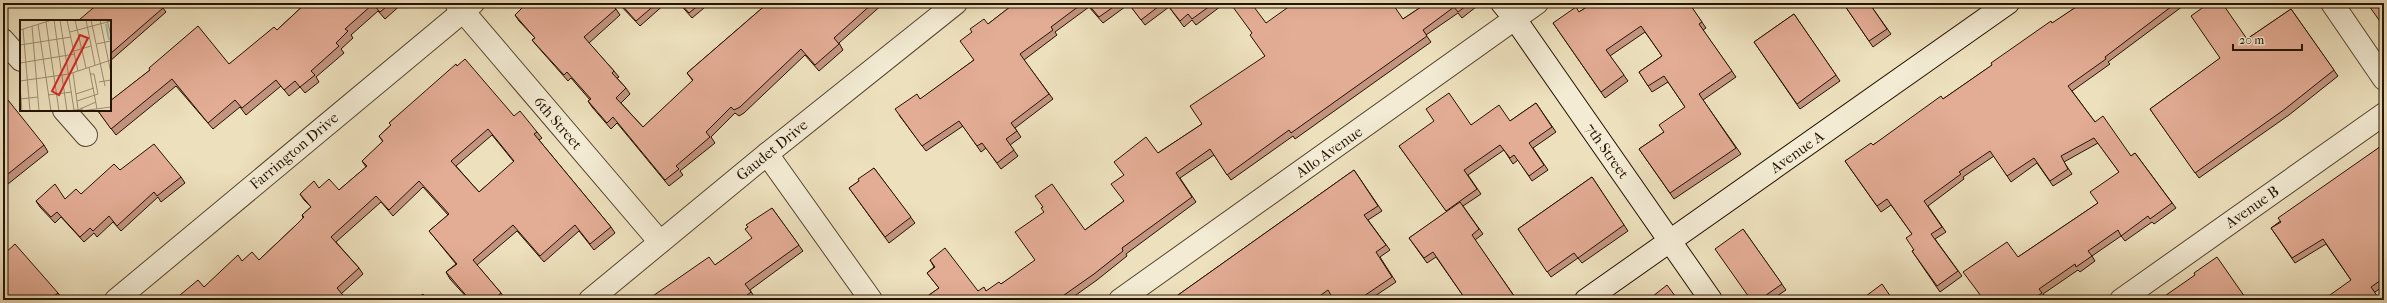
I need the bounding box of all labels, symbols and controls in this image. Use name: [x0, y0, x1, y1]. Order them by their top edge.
inset map: [20, 20, 111, 111]
scale bar: [2233, 26, 2302, 52]
text: 20 m: [2239, 33, 2264, 47]
street label: 6th Street: [530, 93, 586, 154]
street label: Farrington Drive: [246, 108, 343, 193]
street label: Gaudet Drive: [733, 115, 812, 184]
street label: 7th Street: [1581, 120, 1633, 183]
street label: Allo Avenue: [1291, 122, 1366, 182]
street label: Avenue A: [1766, 127, 1828, 178]
street label: Avenue B: [2221, 182, 2282, 233]

